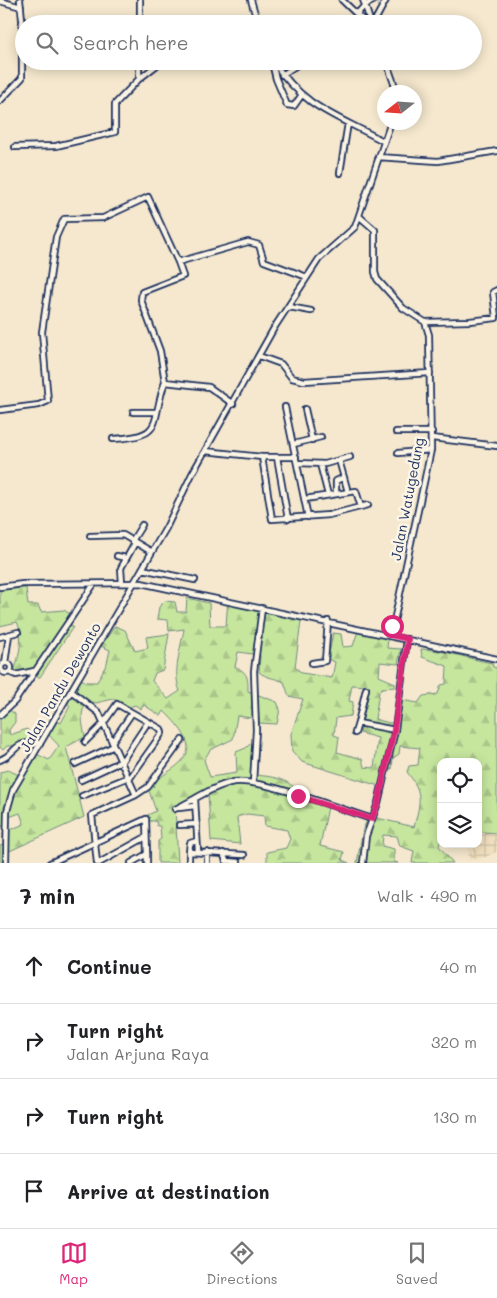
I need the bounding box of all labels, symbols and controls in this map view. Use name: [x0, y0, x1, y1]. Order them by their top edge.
search box: [15, 15, 482, 70]
icon: search: [33, 29, 61, 57]
text: Search here: [73, 30, 189, 55]
north arrow: [377, 85, 422, 130]
street label: Jalan Watugedung: [386, 436, 428, 562]
route start: [381, 615, 404, 638]
street label: Jalan Pandu Dewonto: [15, 619, 105, 755]
map controls: [437, 758, 482, 848]
button: locate: [437, 758, 482, 803]
route end: [287, 785, 310, 808]
button: layers: [437, 803, 482, 848]
text: 7 min: [20, 882, 75, 909]
text: Walk · 490 m: [377, 885, 477, 906]
icon: ahead: [20, 952, 48, 980]
text: Continue: [67, 954, 152, 979]
text: 40 m: [440, 956, 477, 977]
text: Turn right: [67, 1018, 164, 1043]
icon: right: [20, 1027, 48, 1055]
text: 320 m: [431, 1031, 477, 1052]
text: Jalan Arjuna Raya: [67, 1043, 209, 1064]
icon: right: [20, 1102, 48, 1130]
text: Turn right: [67, 1104, 164, 1129]
text: 130 m: [433, 1106, 477, 1127]
icon: arrive: [20, 1177, 48, 1205]
text: Arrive at destination: [67, 1179, 270, 1204]
tab: Map: [59, 1239, 88, 1288]
tab: Directions: [206, 1239, 278, 1288]
tab: Saved: [396, 1239, 438, 1288]

